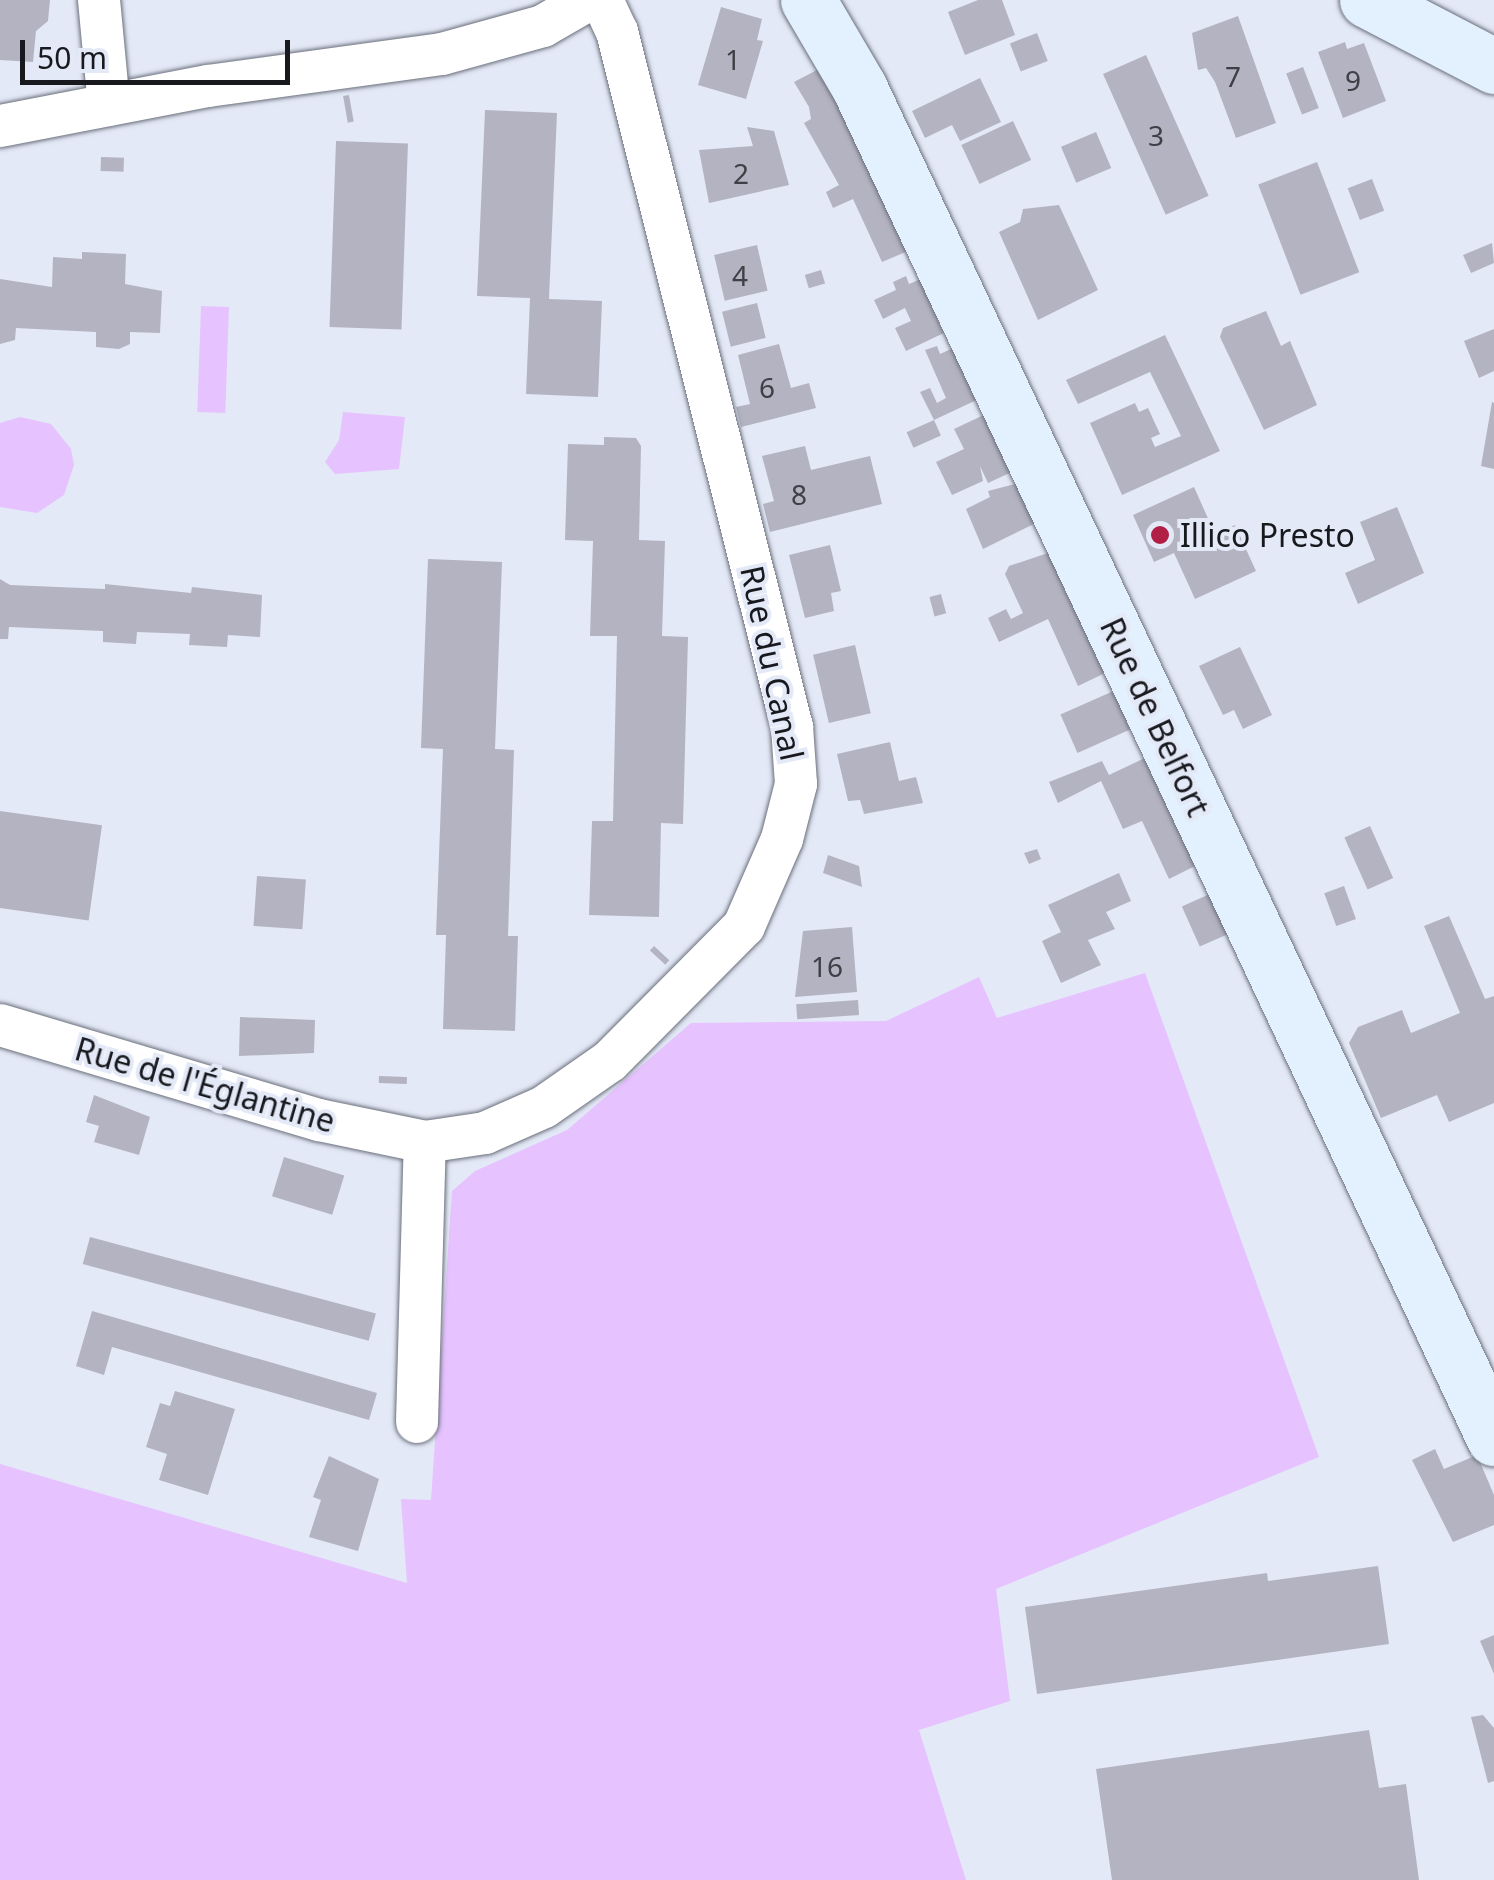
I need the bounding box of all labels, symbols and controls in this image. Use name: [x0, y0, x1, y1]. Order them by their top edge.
scale bar: [25, 20, 295, 82]
text: 50 m: [37, 37, 107, 78]
house number: 1: [725, 42, 741, 76]
house number: 7: [1225, 59, 1241, 93]
house number: 9: [1345, 63, 1361, 97]
house number: 3: [1148, 118, 1164, 152]
house number: 2: [733, 156, 749, 190]
house number: 4: [732, 258, 748, 292]
house number: 6: [759, 370, 775, 404]
house number: 8: [791, 477, 807, 511]
place label: Illico Presto: [1180, 516, 1355, 554]
marker: Illico Presto: [1149, 524, 1171, 546]
street label: Rue du Canal: [733, 562, 811, 764]
street label: Rue de Belfort: [1092, 612, 1218, 822]
house number: 16: [811, 949, 843, 983]
street label: Rue de l'Églantine: [71, 1030, 339, 1140]

